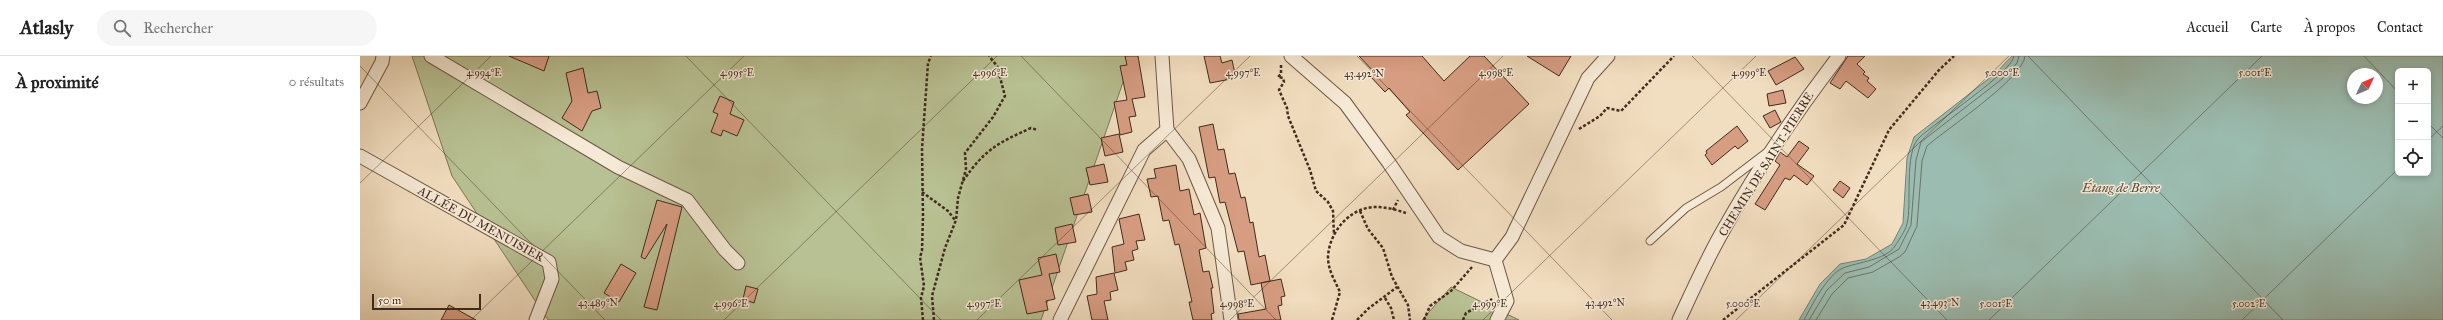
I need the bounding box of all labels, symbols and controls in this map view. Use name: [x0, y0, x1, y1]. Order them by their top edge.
search box: [97, 10, 377, 46]
text: Atlasly: [20, 16, 73, 39]
icon: search: [111, 17, 133, 39]
text: Rechercher: [143, 19, 213, 37]
text: Accueil: [2186, 19, 2229, 36]
text: Carte: [2251, 19, 2282, 36]
text: À propos: [2304, 19, 2355, 36]
text: Contact: [2377, 19, 2423, 36]
text: 4.994°E: [467, 67, 501, 79]
text: 4.995°E: [720, 67, 754, 79]
text: 4.996°E: [973, 67, 1007, 79]
text: 4.997°E: [1226, 67, 1260, 79]
text: 4.998°E: [1479, 67, 1513, 79]
text: 4.999°E: [1732, 67, 1766, 79]
text: 5.000°E: [1985, 67, 2019, 79]
text: 5.001°E: [2239, 67, 2271, 79]
text: 43.492°N: [1344, 68, 1384, 80]
north arrow: [2347, 68, 2383, 104]
map controls: [2395, 68, 2431, 176]
button: +: [2395, 68, 2431, 104]
text: À proximité: [16, 72, 99, 93]
text: 0 résultats: [289, 74, 344, 90]
street label: CHEMIN DE SAINT-PIERRE: [1716, 89, 1817, 239]
button: −: [2395, 104, 2431, 140]
button: locate: [2395, 140, 2431, 176]
water label: Étang de Berre: [2081, 179, 2161, 196]
street label: ALLÉE DU MENUISIER: [415, 181, 548, 265]
scale bar: [372, 292, 481, 311]
text: 50 m: [378, 294, 401, 307]
text: 43.489°N: [578, 297, 619, 309]
text: 43.492°N: [1585, 297, 1625, 309]
text: 43.493°N: [1921, 297, 1960, 309]
text: 4.996°E: [714, 298, 748, 310]
text: 4.997°E: [967, 298, 1001, 310]
text: 4.998°E: [1220, 298, 1254, 310]
text: 4.999°E: [1473, 298, 1507, 310]
text: 5.000°E: [1726, 298, 1760, 310]
text: 5.001°E: [1980, 298, 2012, 310]
text: 5.002°E: [2232, 298, 2266, 310]

